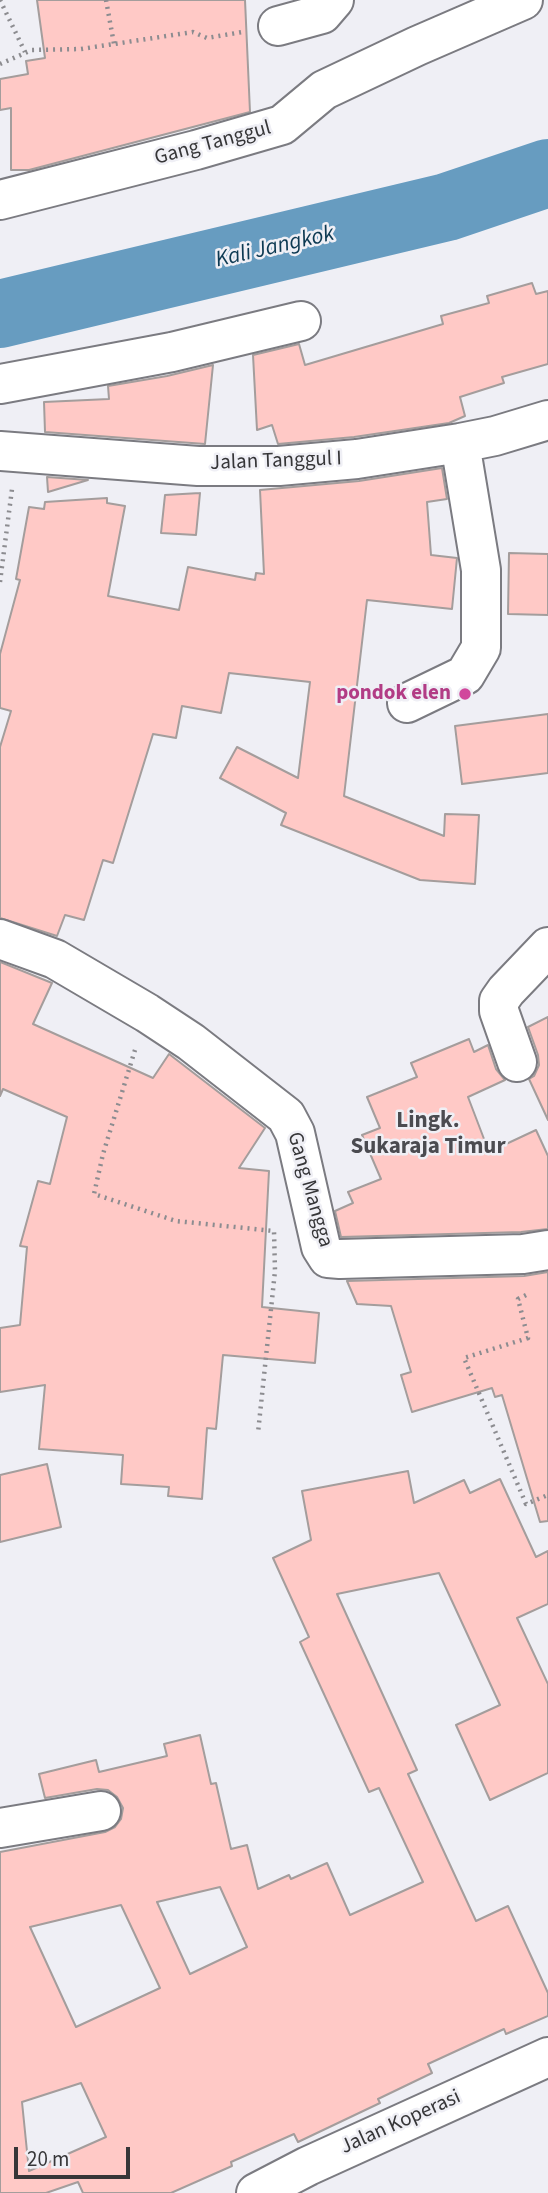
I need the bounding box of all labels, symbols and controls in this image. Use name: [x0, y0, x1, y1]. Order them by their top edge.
street label: Gang Tanggul: [152, 116, 274, 172]
water label: Kali Jangkok: [213, 221, 337, 275]
street label: Jalan Tanggul I: [210, 447, 342, 477]
place label: pondok elen: [336, 681, 451, 707]
marker: pondok elen: [457, 686, 473, 702]
district label: Lingk. Sukaraja Timur: [350, 1108, 506, 1162]
street label: Gang Mangga: [281, 1130, 337, 1250]
street label: Jalan Koperasi: [337, 2085, 465, 2161]
scale bar: [18, 2134, 133, 2178]
text: 20 m: [27, 2144, 69, 2174]

